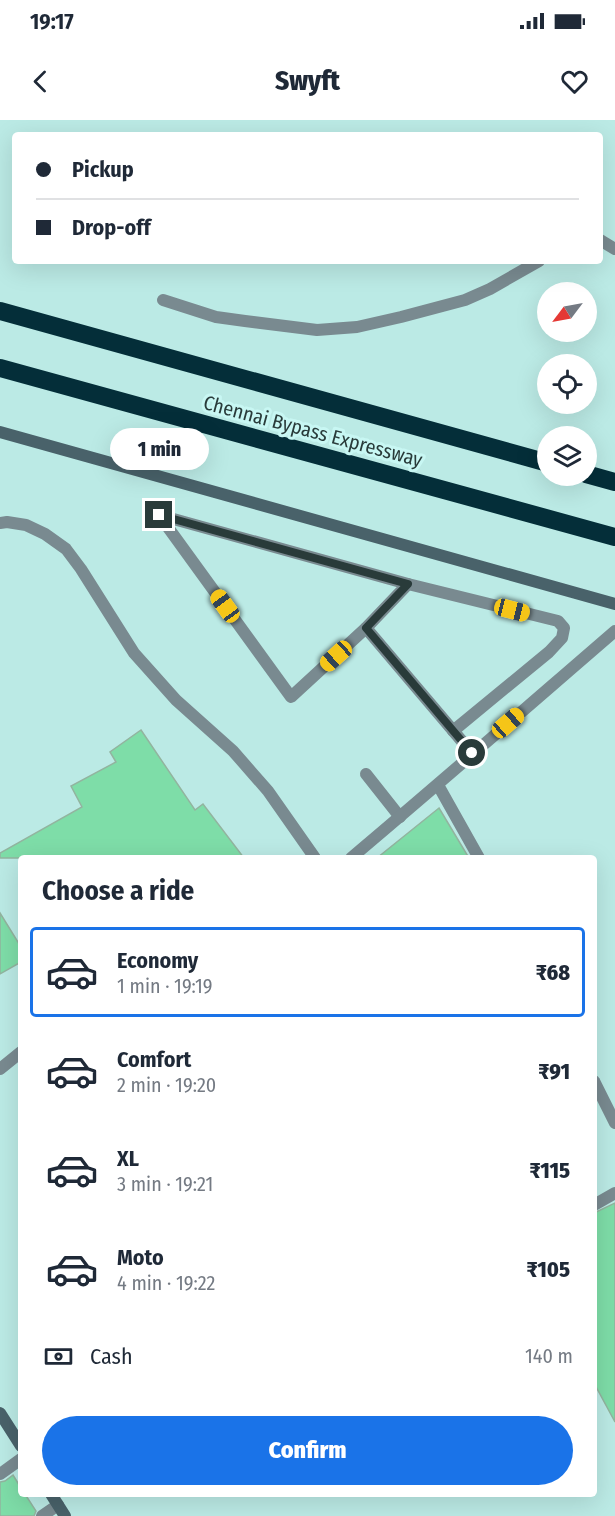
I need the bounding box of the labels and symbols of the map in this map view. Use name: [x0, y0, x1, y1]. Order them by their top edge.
north arrow: [537, 282, 597, 342]
street label: Chennai Bypass Expressway: [201, 390, 425, 472]
callout: 1 min: [110, 428, 208, 470]
route end: [145, 501, 172, 528]
car: [207, 586, 243, 626]
car: [492, 597, 532, 623]
car: [317, 637, 355, 675]
car: [489, 704, 527, 742]
route start: [458, 739, 485, 766]

